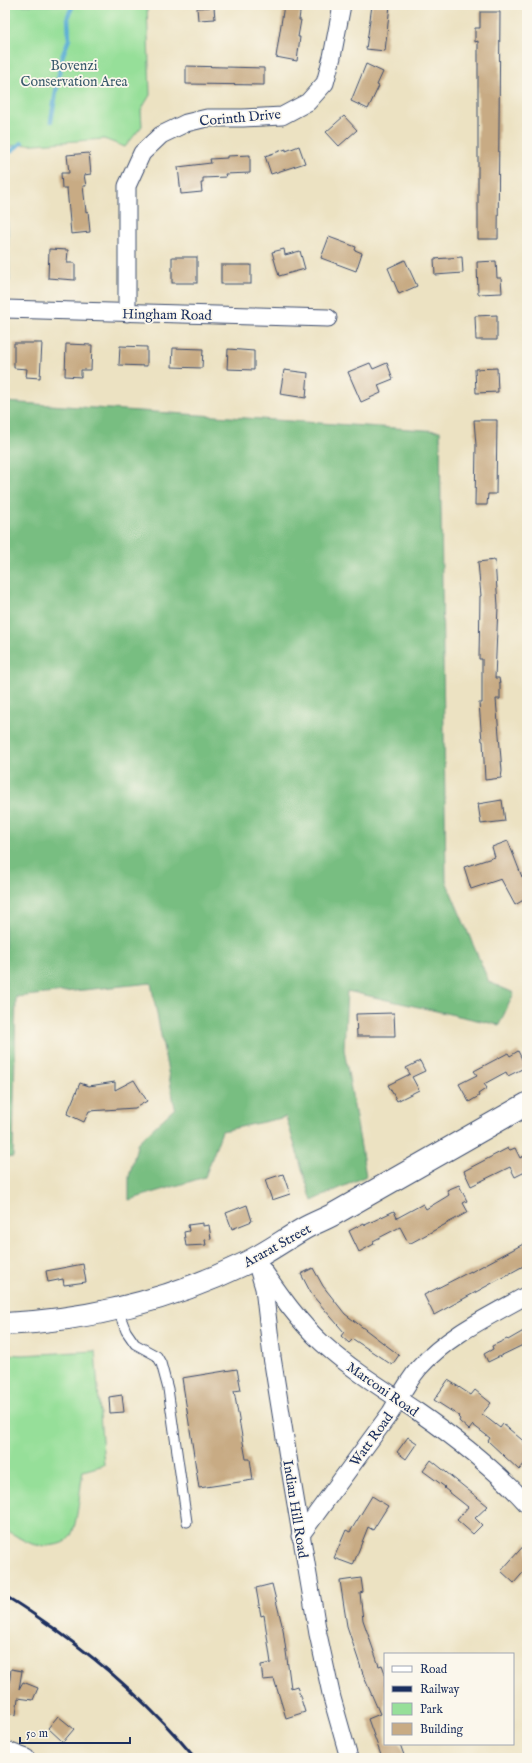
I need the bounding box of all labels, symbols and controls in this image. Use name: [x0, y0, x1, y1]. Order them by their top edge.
park label: Bovenzi Conservation Area: [20, 57, 129, 91]
street label: Corinth Drive: [199, 105, 282, 131]
street label: Hingham Road: [122, 305, 213, 325]
street label: Ararat Street: [240, 1220, 315, 1272]
street label: Marconi Road: [343, 1358, 422, 1422]
street label: Watt Road: [346, 1408, 398, 1470]
street label: Indian Hill Road: [278, 1459, 312, 1560]
legend: [384, 1653, 514, 1745]
text: Road: [420, 1662, 448, 1677]
text: Railway: [420, 1682, 459, 1697]
text: Park: [420, 1702, 443, 1717]
scale bar: [20, 1719, 130, 1745]
text: Building: [420, 1722, 464, 1737]
text: 50 m: [26, 1726, 48, 1741]

